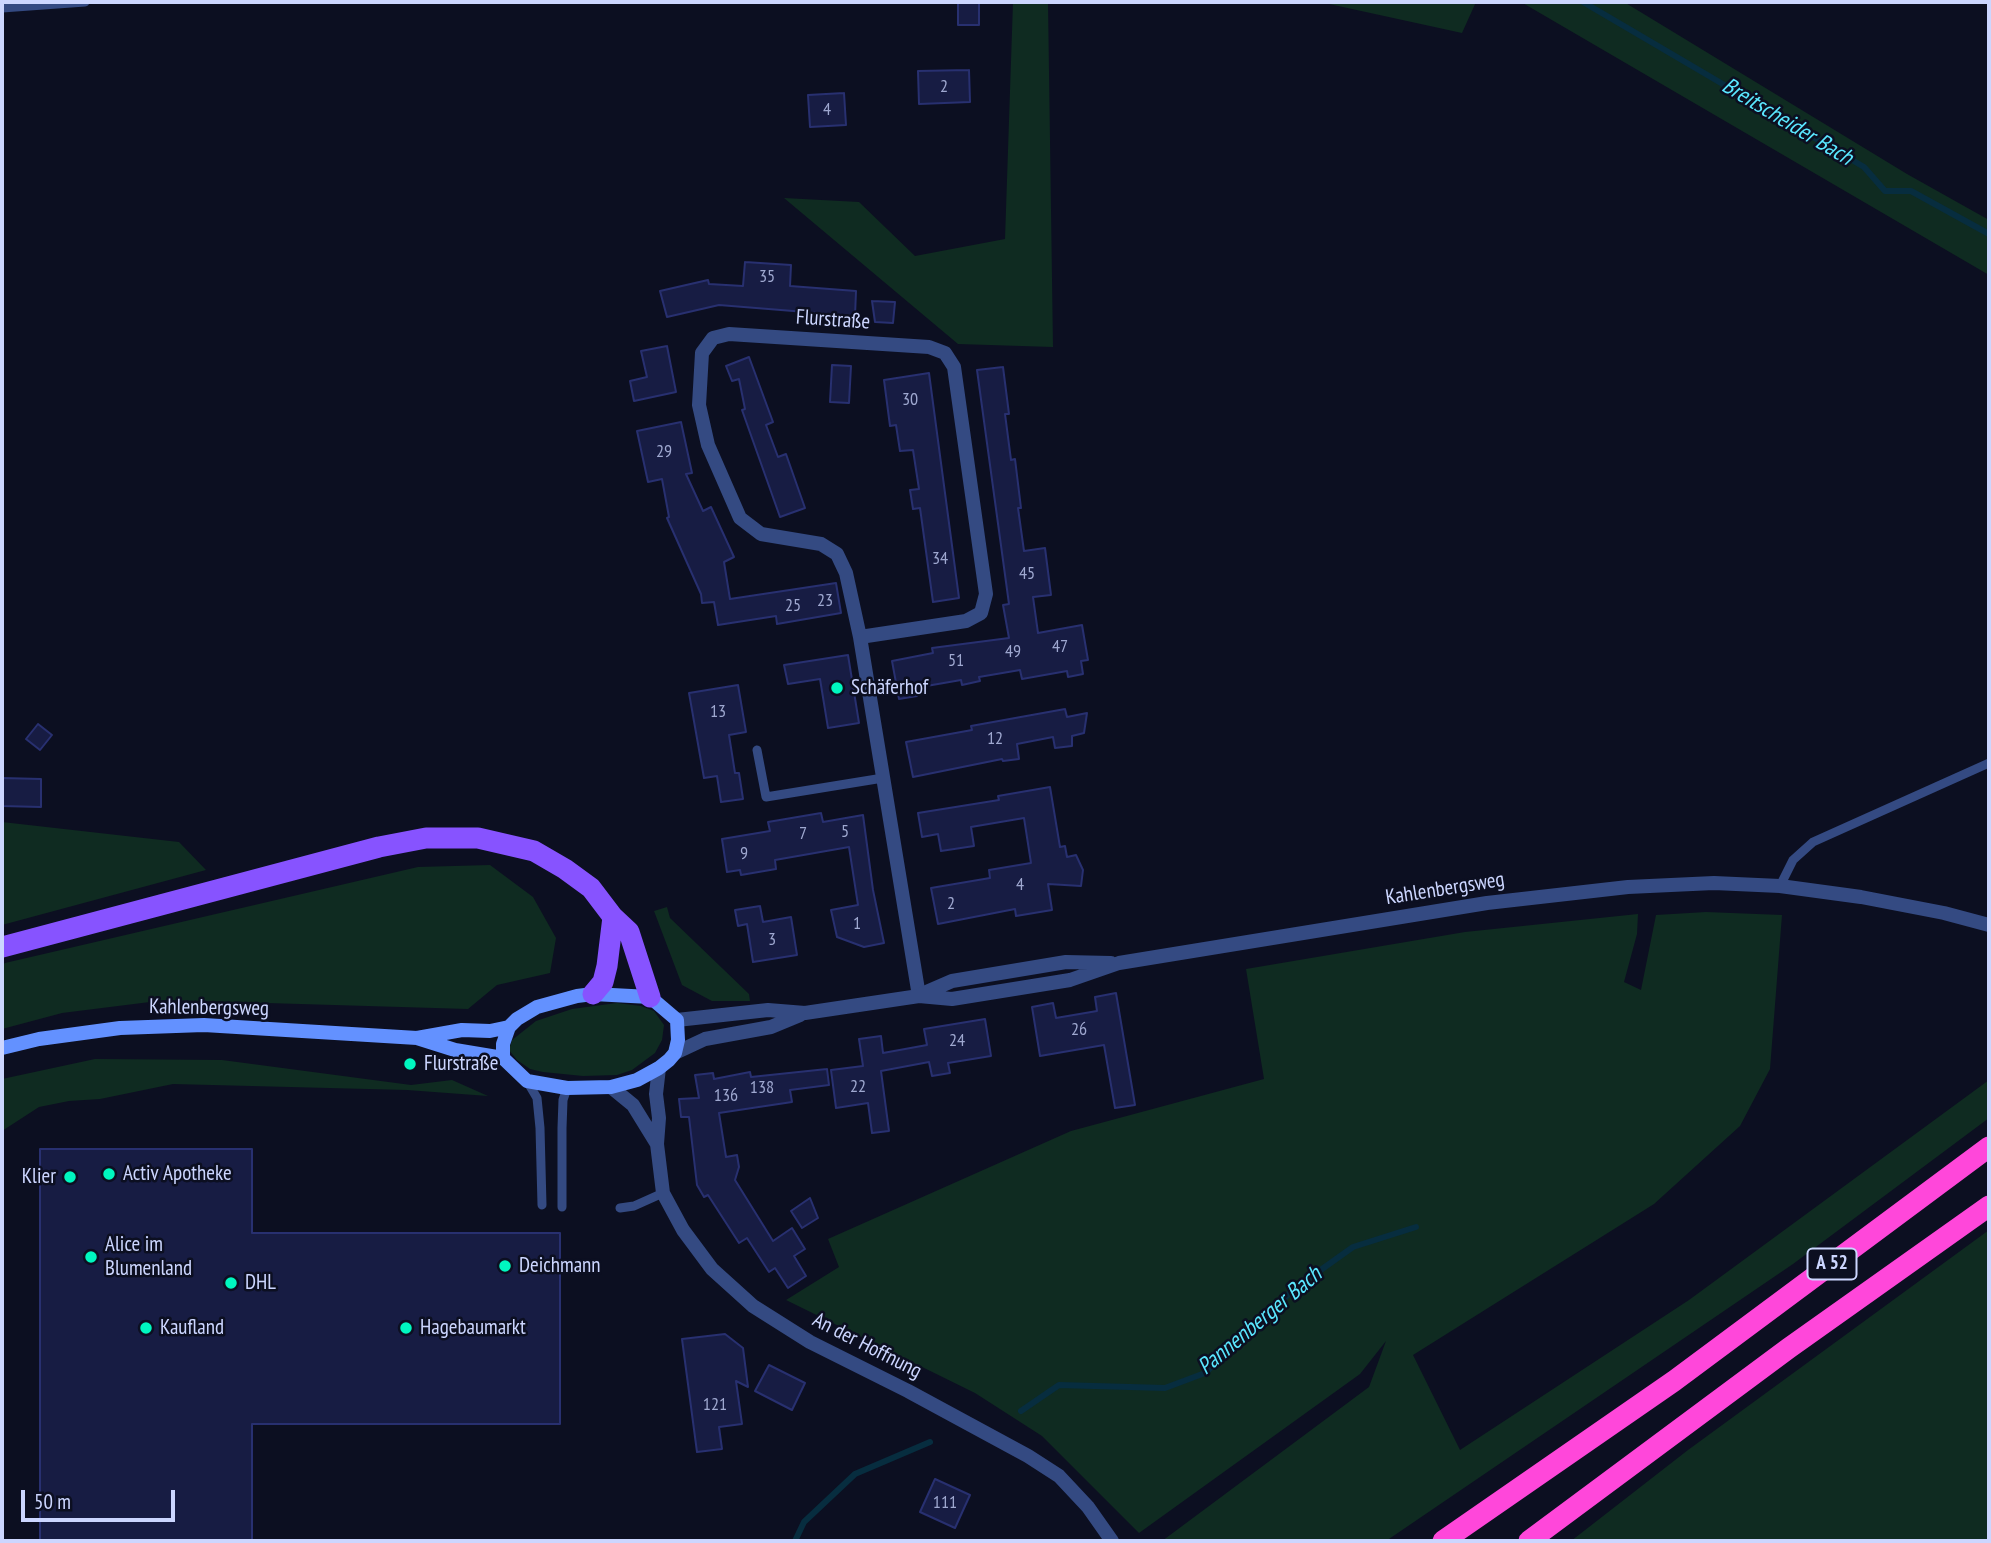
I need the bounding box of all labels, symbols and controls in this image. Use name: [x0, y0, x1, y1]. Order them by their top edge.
water label: Breitscheider Bach: [1717, 72, 1857, 172]
house number: 2: [940, 76, 948, 98]
house number: 4: [823, 99, 831, 121]
house number: 35: [759, 266, 775, 288]
street label: Flurstraße: [795, 305, 871, 335]
house number: 30: [902, 389, 918, 411]
house number: 29: [656, 441, 672, 463]
house number: 34: [932, 548, 948, 570]
house number: 45: [1019, 563, 1035, 585]
house number: 23: [817, 590, 833, 612]
house number: 25: [785, 595, 801, 617]
house number: 47: [1052, 636, 1068, 658]
house number: 49: [1005, 641, 1021, 663]
house number: 51: [948, 650, 964, 672]
place label: Schäferhof: [851, 675, 928, 701]
marker: Schäferhof: [829, 680, 845, 696]
house number: 13: [710, 701, 726, 723]
house number: 12: [987, 728, 1003, 750]
house number: 5: [841, 821, 849, 843]
house number: 7: [799, 823, 807, 845]
house number: 9: [740, 843, 748, 865]
street label: Kahlenbergsweg: [1384, 867, 1506, 911]
house number: 4: [1016, 874, 1024, 896]
house number: 2: [947, 893, 955, 915]
house number: 1: [853, 913, 861, 935]
house number: 3: [768, 929, 776, 951]
street label: Kahlenbergsweg: [149, 994, 269, 1022]
house number: 26: [1071, 1019, 1087, 1041]
house number: 24: [949, 1030, 965, 1052]
place label: Flurstraße: [424, 1051, 498, 1077]
marker: Flurstraße: [402, 1056, 418, 1072]
house number: 22: [850, 1076, 866, 1098]
house number: 138: [750, 1077, 774, 1099]
house number: 136: [714, 1085, 738, 1107]
place label: Activ Apotheke: [123, 1161, 232, 1187]
place label: Klier: [22, 1164, 56, 1190]
marker: Activ Apotheke: [101, 1166, 117, 1182]
marker: Klier: [62, 1169, 78, 1185]
place label: Alice im Blumenland: [105, 1232, 192, 1282]
road number: A 52: [1808, 1248, 1856, 1280]
marker: Alice im Blumenland: [83, 1249, 99, 1265]
place label: Deichmann: [519, 1253, 600, 1279]
marker: Deichmann: [497, 1258, 513, 1274]
water label: Pannenberger Bach: [1192, 1261, 1328, 1381]
place label: DHL: [245, 1270, 276, 1296]
marker: DHL: [223, 1275, 239, 1291]
street label: An der Hoffnung: [808, 1308, 926, 1384]
place label: Kaufland: [160, 1315, 224, 1341]
place label: Hagebaumarkt: [420, 1315, 526, 1341]
marker: Kaufland: [138, 1320, 154, 1336]
marker: Hagebaumarkt: [398, 1320, 414, 1336]
house number: 121: [703, 1394, 727, 1416]
scale bar: [24, 1476, 178, 1520]
text: 50 m: [34, 1488, 71, 1515]
house number: 111: [933, 1492, 957, 1514]

